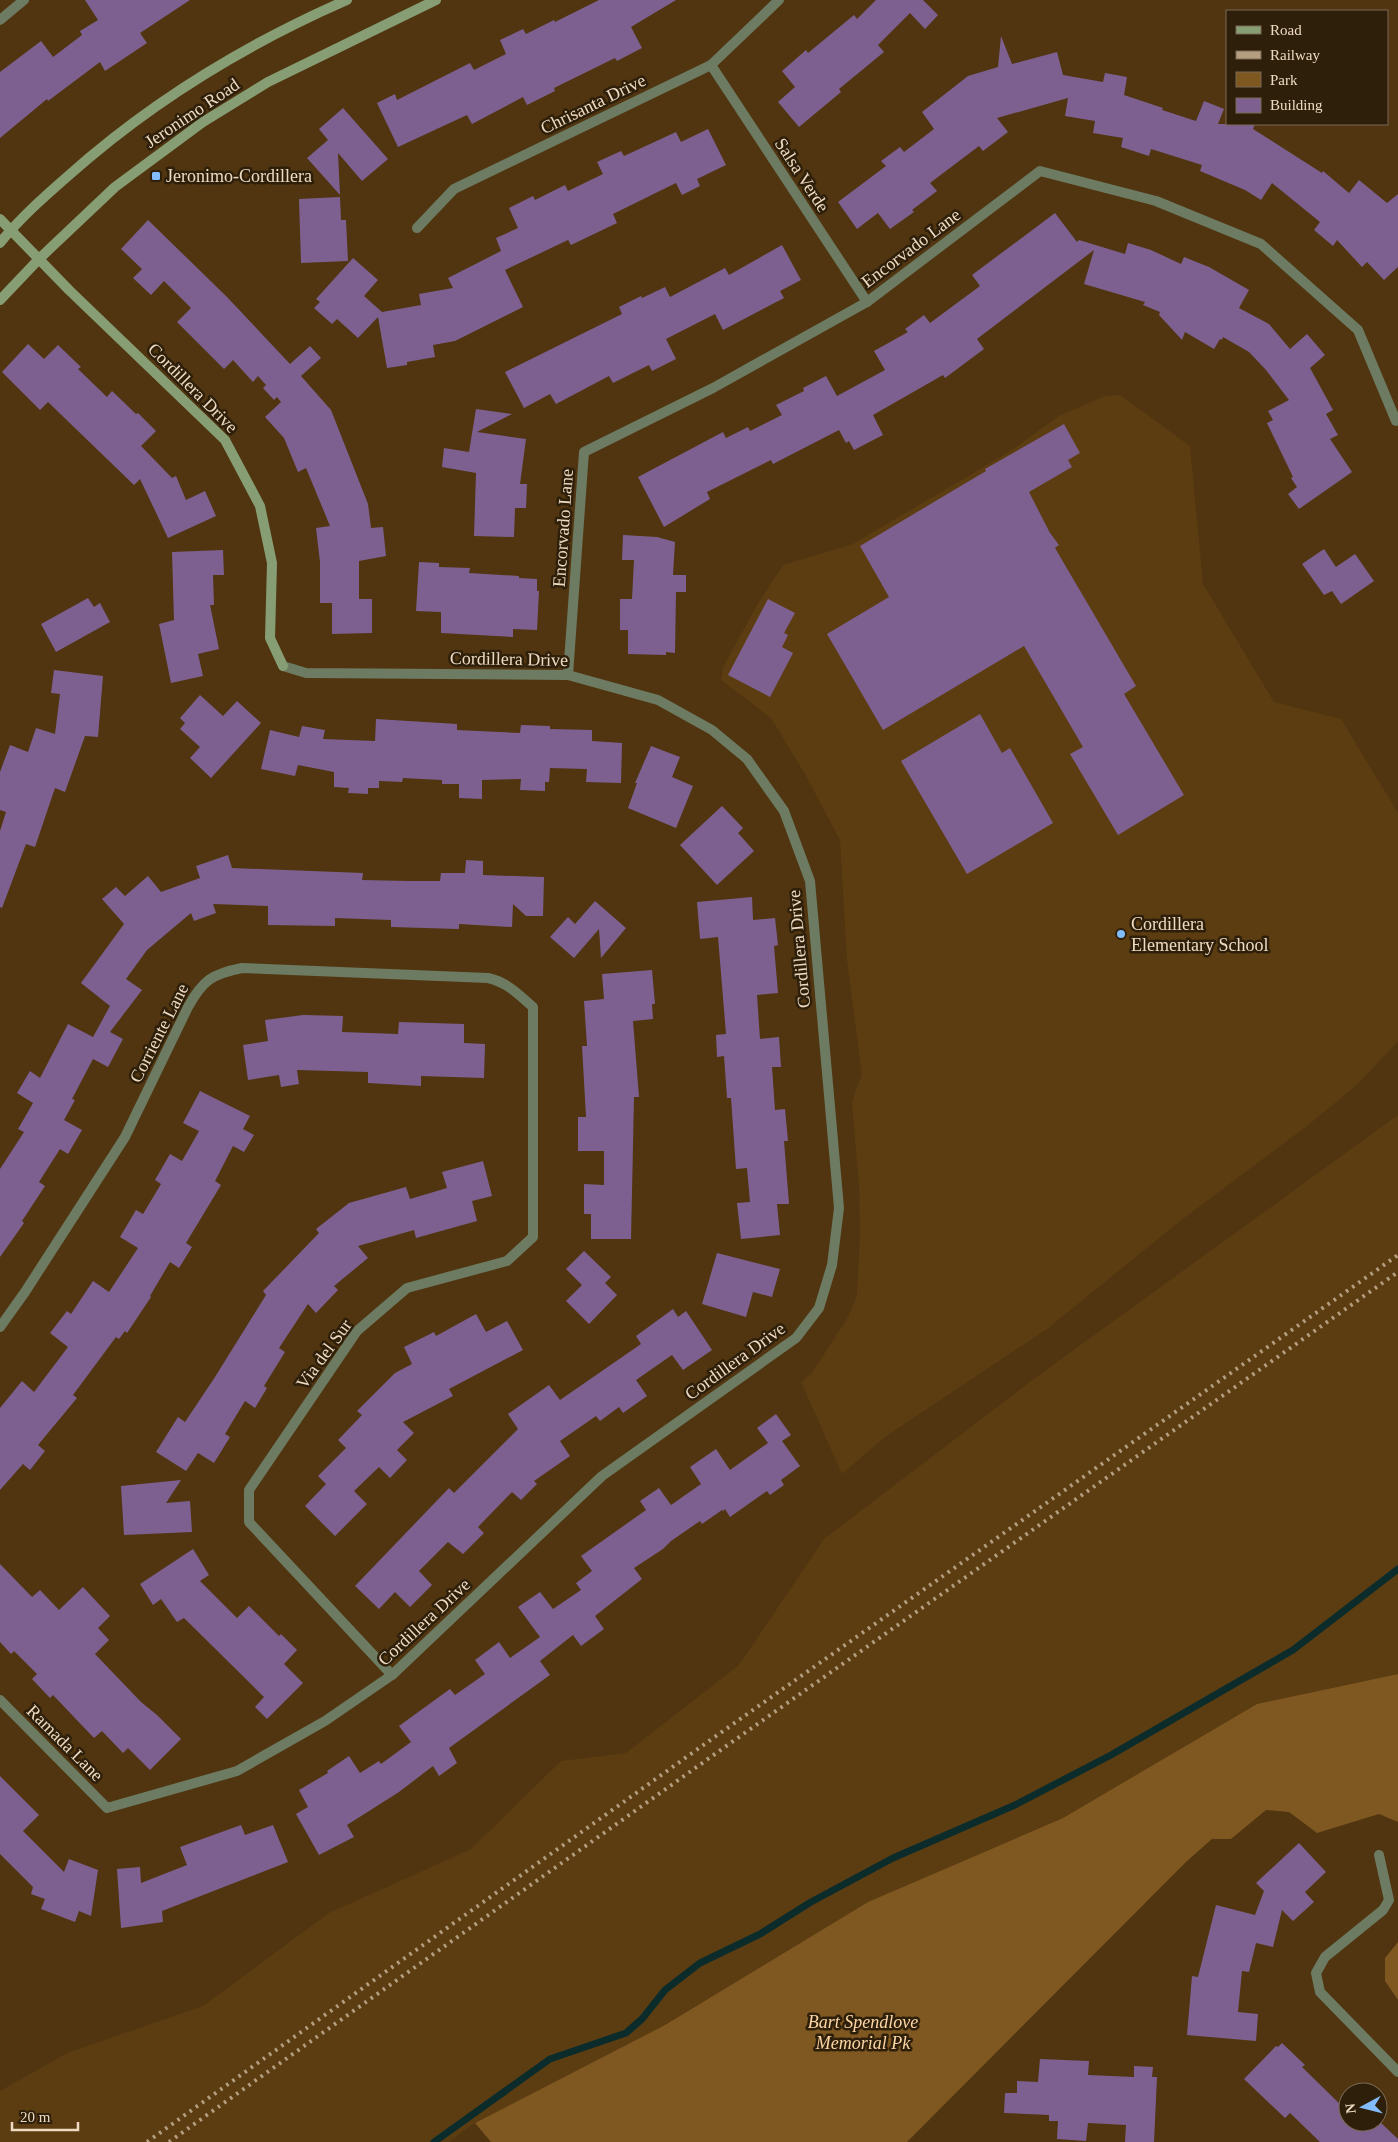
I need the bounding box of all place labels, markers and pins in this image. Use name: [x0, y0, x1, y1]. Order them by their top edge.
place label: Jeronimo-Cordillera: [166, 166, 312, 186]
marker: Jeronimo-Cordillera: [150, 170, 162, 182]
place label: Cordillera Elementary School: [1131, 914, 1268, 955]
marker: Cordillera Elementary School: [1115, 928, 1127, 940]

